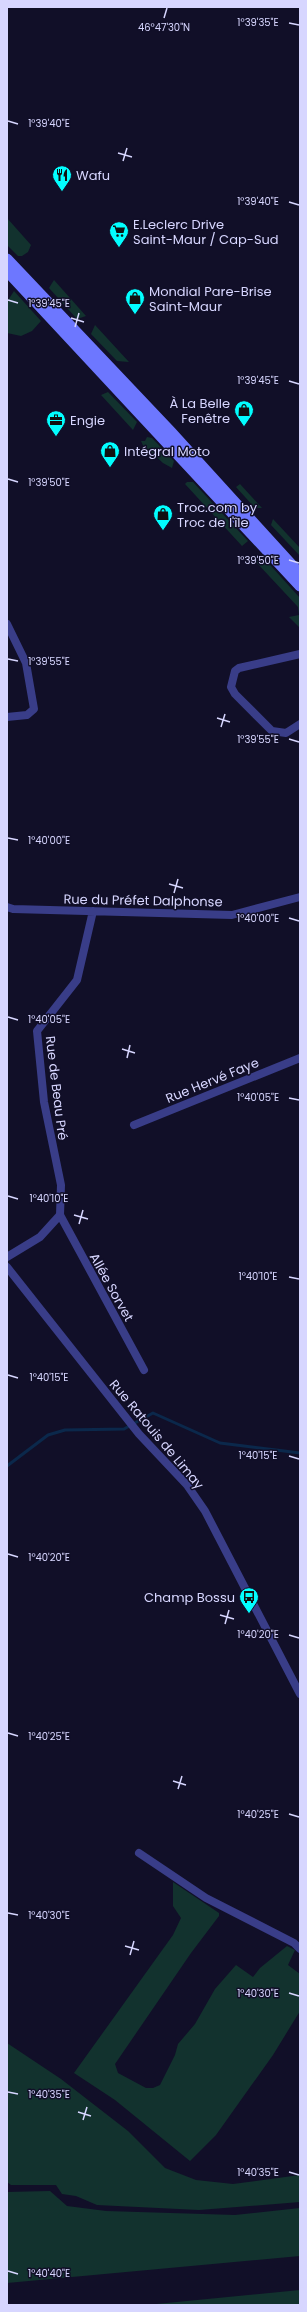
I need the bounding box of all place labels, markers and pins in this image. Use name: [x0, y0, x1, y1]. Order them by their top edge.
restaurant icon: Wafu: [51, 164, 73, 192]
place label: Wafu: [76, 166, 110, 185]
place label: E.Leclerc Drive Saint-Maur / Cap-Sud: [133, 215, 279, 249]
supermarket icon: E.Leclerc Drive Saint-Maur / Cap-Sud: [108, 220, 130, 248]
place label: Mondial Pare-Brise Saint-Maur: [149, 282, 272, 316]
shop icon: Mondial Pare-Brise Saint-Maur: [124, 287, 146, 315]
place label: À La Belle Fenêtre: [169, 394, 230, 428]
shop icon: À La Belle Fenêtre: [233, 399, 255, 427]
office icon: Engie: [45, 409, 67, 437]
place label: Engie: [70, 411, 105, 430]
shop icon: Intégral Moto: [99, 440, 121, 468]
place label: Intégral Moto: [124, 442, 210, 461]
place label: Troc.com by Troc de l'île: [177, 498, 258, 532]
shop icon: Troc.com by Troc de l'île: [152, 503, 174, 531]
bus stop icon: Champ Bossu: [238, 1586, 260, 1614]
place label: Champ Bossu: [144, 1588, 235, 1607]

